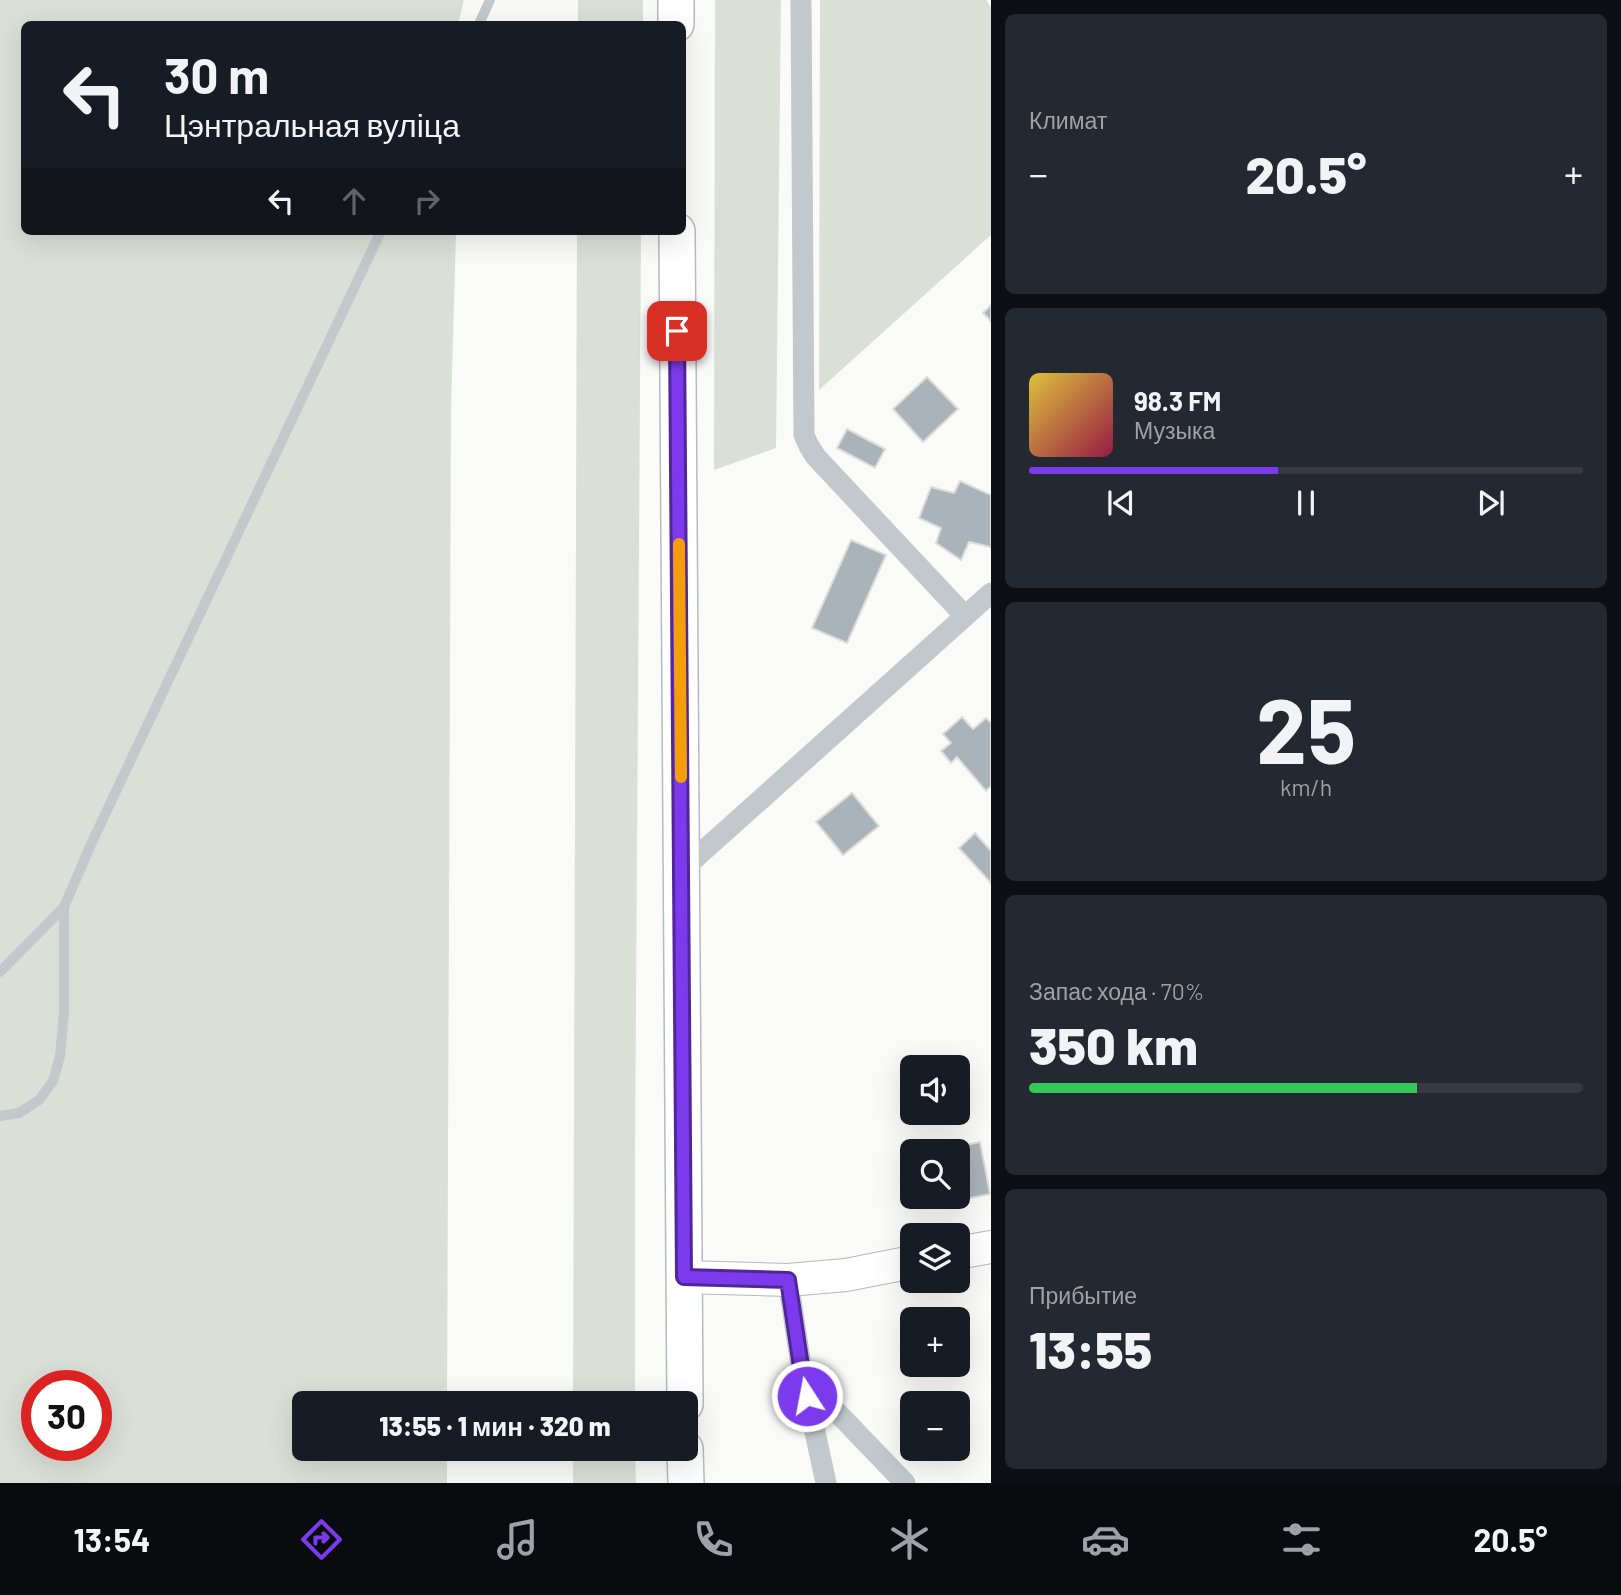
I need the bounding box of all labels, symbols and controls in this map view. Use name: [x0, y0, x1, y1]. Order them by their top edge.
text: 30 m: [164, 45, 269, 104]
icon: left: [49, 49, 140, 140]
text: Цэнтральная вуліца: [164, 105, 460, 143]
text: Климат: [1029, 106, 1107, 134]
text: 20.5°: [1245, 142, 1367, 204]
text: −: [1029, 150, 1048, 196]
text: +: [1564, 150, 1583, 196]
icon: left: [262, 182, 300, 220]
icon: ahead: [335, 182, 373, 220]
icon: right: [408, 182, 446, 220]
pin: [647, 301, 707, 361]
icon: arrive: [658, 312, 696, 350]
text: 98.3 FM: [1134, 385, 1221, 416]
text: Музыка: [1134, 416, 1215, 444]
icon: previous: [1102, 484, 1140, 522]
icon: pause: [1287, 484, 1325, 522]
icon: next: [1472, 484, 1510, 522]
text: 25: [1256, 673, 1356, 782]
text: km/h: [1280, 773, 1332, 801]
text: Запас хода · 70%: [1029, 977, 1204, 1005]
text: 350 km: [1029, 1013, 1198, 1075]
map controls: [900, 1055, 970, 1461]
button: sound: [900, 1055, 970, 1125]
button: search: [900, 1139, 970, 1209]
button: layers: [900, 1223, 970, 1293]
text: Прибытие: [1029, 1281, 1137, 1309]
button: +: [900, 1307, 970, 1377]
text: 13:55: [1029, 1317, 1152, 1379]
position arrow: [770, 1359, 844, 1433]
speed limit sign: 30: [21, 1370, 112, 1461]
button: −: [900, 1391, 970, 1461]
text: 13:55 · 1 мин · 320 m: [379, 1410, 611, 1441]
icon: directions: [297, 1515, 346, 1564]
icon: music: [493, 1515, 542, 1564]
icon: phone: [689, 1515, 738, 1564]
icon: climate: [885, 1515, 934, 1564]
icon: car: [1081, 1515, 1130, 1564]
icon: filters: [1277, 1515, 1326, 1564]
text: 13:54: [74, 1520, 150, 1558]
text: 20.5°: [1473, 1520, 1547, 1558]

